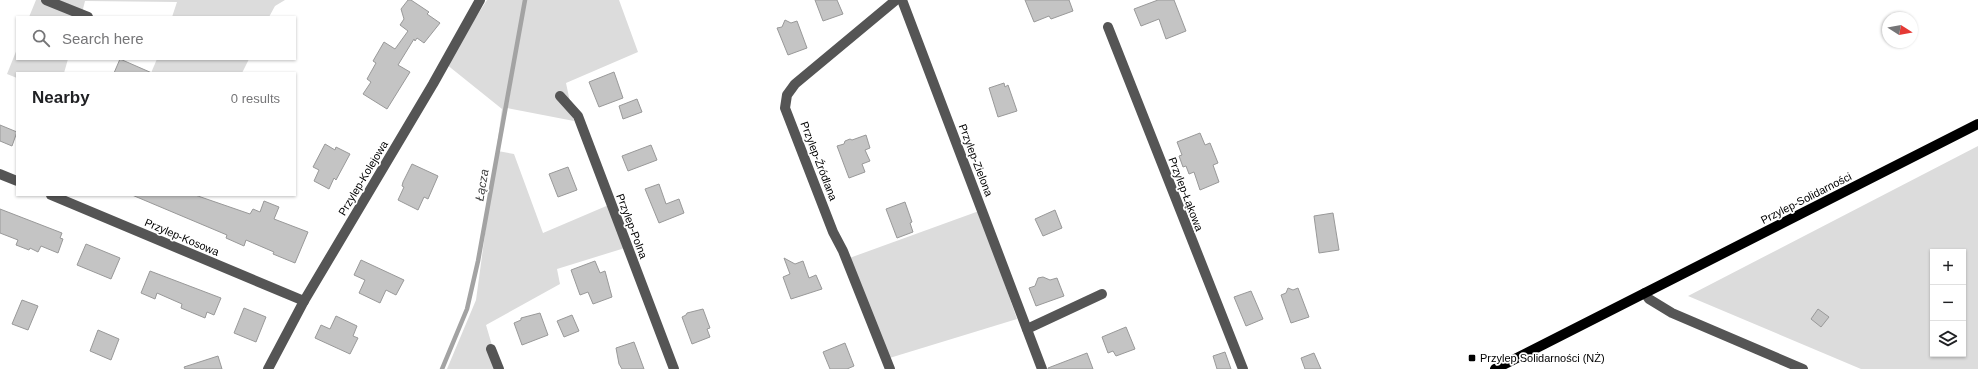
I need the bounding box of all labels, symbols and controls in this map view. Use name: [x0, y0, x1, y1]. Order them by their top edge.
north arrow: [1882, 12, 1918, 48]
search box: [16, 16, 296, 60]
icon: search: [30, 27, 52, 49]
text: Search here: [62, 30, 144, 47]
text: Nearby: [32, 88, 90, 107]
text: 0 results: [231, 91, 280, 106]
street label: Przylep-Źródlana: [798, 120, 840, 203]
street label: Przylep-Zielona: [957, 122, 996, 199]
street label: Przylep-Kolejowa: [336, 138, 390, 218]
street label: Przylep-Łąkowa: [1166, 155, 1206, 233]
water label: Łącza: [472, 168, 492, 202]
street label: Przylep-Solidarności: [1759, 170, 1853, 226]
street label: Przylep-Polna: [614, 192, 650, 261]
street label: Przylep-Kosowa: [143, 216, 222, 258]
map controls: [1930, 249, 1966, 357]
button: +: [1930, 249, 1966, 285]
button: −: [1930, 285, 1966, 321]
button: layers: [1930, 321, 1966, 357]
place label: Przylep Solidarności (NŻ): [1480, 352, 1605, 364]
marker: Przylep Solidarności (NŻ): [1467, 353, 1477, 363]

